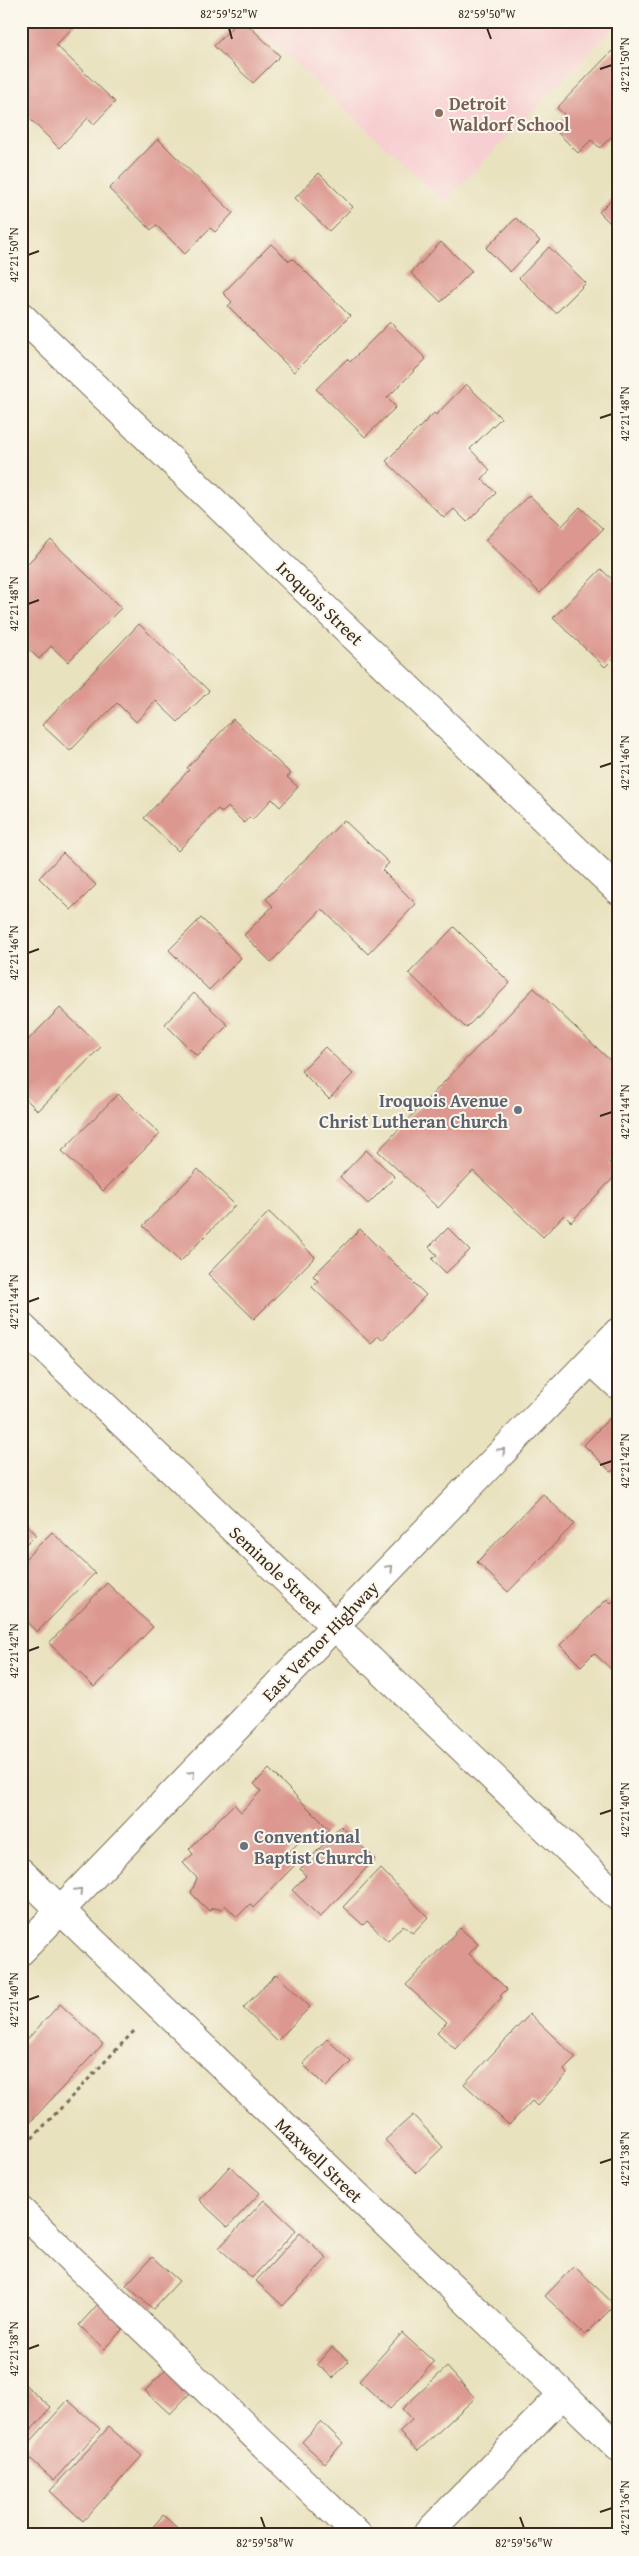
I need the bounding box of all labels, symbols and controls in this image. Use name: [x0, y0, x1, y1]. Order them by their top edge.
text: 82°59'52"W: [200, 5, 259, 22]
text: 82°59'50"W: [458, 5, 517, 22]
text: 42°21'50"N: [616, 37, 633, 93]
place label: Detroit Waldorf School: [449, 90, 570, 138]
marker: Detroit Waldorf School: [433, 107, 445, 119]
text: 42°21'50"N: [5, 227, 22, 283]
text: 42°21'48"N: [616, 386, 633, 442]
street label: Iroquois Street: [270, 554, 370, 652]
text: 42°21'48"N: [5, 576, 22, 632]
text: 42°21'46"N: [616, 735, 633, 791]
text: 42°21'46"N: [5, 925, 22, 981]
text: 42°21'44"N: [616, 1084, 633, 1140]
place label: Iroquois Avenue Christ Lutheran Church: [319, 1087, 508, 1135]
marker: Iroquois Avenue Christ Lutheran Church: [512, 1104, 524, 1116]
text: 42°21'44"N: [5, 1274, 22, 1330]
text: 42°21'42"N: [616, 1433, 633, 1489]
one-way arrow: [497, 1448, 506, 1457]
street label: Seminole Street: [223, 1519, 329, 1621]
one-way arrow: [384, 1565, 393, 1574]
street label: East Vernor Highway: [255, 1575, 385, 1707]
text: 42°21'42"N: [5, 1623, 22, 1679]
one-way arrow: [186, 1770, 195, 1779]
text: 42°21'40"N: [616, 1782, 633, 1838]
place label: Conventional Baptist Church: [254, 1823, 374, 1871]
marker: Conventional Baptist Church: [238, 1840, 250, 1852]
one-way arrow: [73, 1887, 82, 1896]
text: 42°21'40"N: [5, 1972, 22, 2028]
street label: Maxwell Street: [269, 2111, 369, 2209]
text: 42°21'38"N: [616, 2131, 633, 2187]
text: 42°21'38"N: [5, 2321, 22, 2377]
text: 42°21'36"N: [616, 2480, 633, 2536]
text: 82°59'58"W: [236, 2534, 295, 2551]
text: 82°59'56"W: [495, 2534, 554, 2551]

